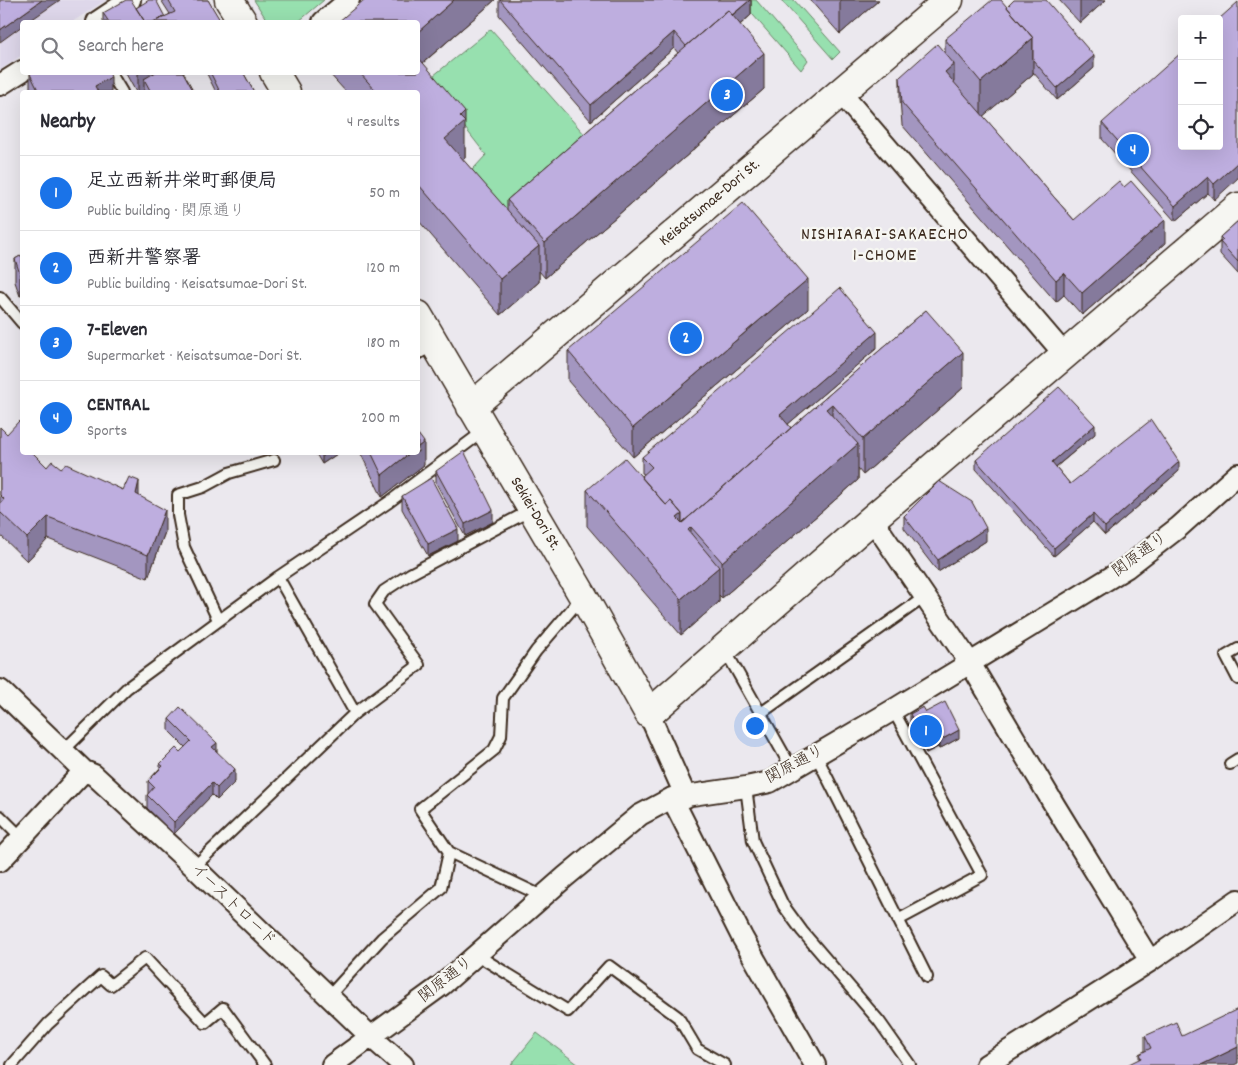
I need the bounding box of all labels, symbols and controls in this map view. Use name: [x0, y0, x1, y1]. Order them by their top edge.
map controls: [1178, 15, 1223, 150]
button: +: [1178, 15, 1223, 60]
search box: [20, 20, 420, 75]
icon: search: [38, 34, 66, 62]
text: Search here: [78, 34, 164, 61]
button: −: [1178, 60, 1223, 105]
pin: 3: [711, 76, 743, 114]
button: locate: [1178, 105, 1223, 150]
text: Nearby: [40, 108, 95, 138]
text: 4 results: [347, 111, 400, 134]
pin: 4: [1117, 131, 1149, 169]
street label: Keisatsumae-Dori St.: [654, 154, 766, 252]
text: 足立西新井栄町郵便局: [87, 169, 277, 196]
text: 1: [54, 182, 58, 205]
text: 50 m: [369, 182, 400, 205]
text: Public building · 関原通り: [87, 200, 245, 223]
district label: NISHIARAI-SAKAECHO 1-CHOME: [801, 223, 969, 269]
text: 西新井警察署: [87, 246, 201, 273]
text: 2: [53, 257, 60, 280]
text: 120 m: [366, 257, 400, 280]
text: Public building · Keisatsumae-Dori St.: [87, 273, 307, 296]
text: 7-Eleven: [87, 318, 147, 345]
pin: 2: [670, 319, 702, 357]
text: 3: [52, 332, 60, 355]
text: 180 m: [367, 332, 400, 355]
text: Supermarket · Keisatsumae-Dori St.: [87, 345, 302, 368]
text: CENTRAL: [87, 393, 149, 420]
text: 4: [53, 407, 59, 430]
text: 200 m: [361, 407, 400, 430]
text: Sports: [87, 420, 127, 443]
street label: Sekiei-Dori St.: [504, 473, 566, 555]
street label: 関原通り: [1107, 527, 1173, 583]
pin: 1: [910, 712, 942, 750]
your location: [742, 713, 768, 739]
street label: 関原通り: [761, 740, 829, 790]
street label: イーストロード: [185, 858, 281, 952]
street label: 関原通り: [414, 951, 478, 1009]

